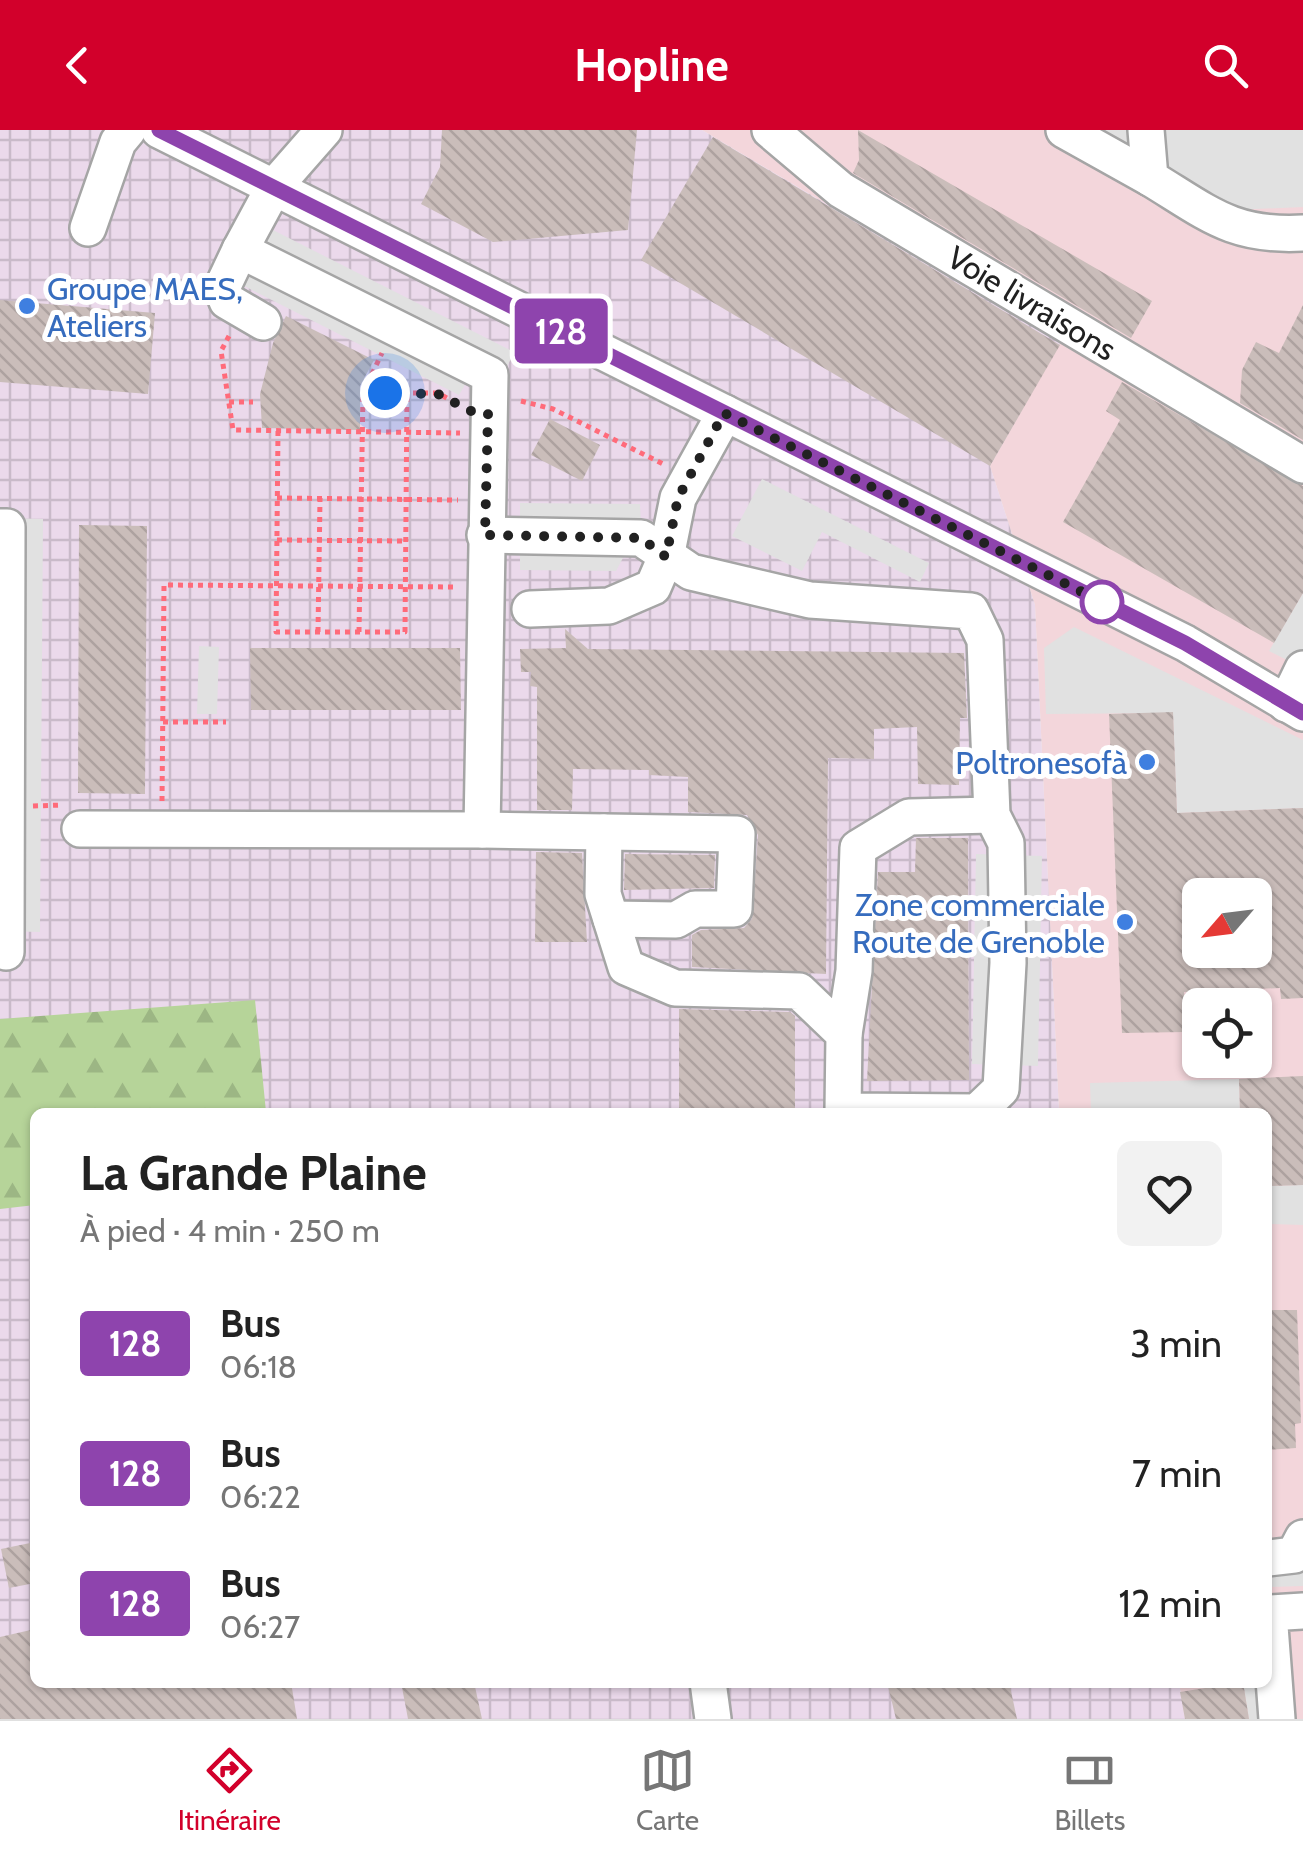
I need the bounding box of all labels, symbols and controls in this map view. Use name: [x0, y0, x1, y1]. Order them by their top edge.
icon: back: [50, 38, 105, 93]
text: Hopline: [574, 38, 729, 92]
icon: search: [1198, 38, 1253, 93]
street label: Voie livraisons: [941, 237, 1123, 369]
place label: Groupe MAES, Ateliers: [47, 269, 243, 345]
marker: Groupe MAES, Ateliers: [16, 295, 38, 317]
line badge: 128: [504, 298, 618, 364]
text: 128: [535, 310, 587, 353]
your location: [360, 368, 410, 418]
unlabelled marker: [1081, 581, 1123, 623]
place label: Poltronesofà: [955, 743, 1128, 782]
marker: Poltronesofà: [1136, 751, 1158, 773]
north arrow: [1182, 878, 1272, 968]
map controls: [1182, 878, 1272, 1078]
place label: Zone commerciale Route de Grenoble: [852, 885, 1105, 961]
marker: Zone commerciale Route de Grenoble: [1114, 911, 1136, 933]
button: locate: [1182, 988, 1272, 1078]
button: heart: [1117, 1141, 1222, 1246]
text: La Grande Plaine: [80, 1144, 427, 1202]
text: À pied · 4 min · 250 m: [80, 1211, 380, 1250]
text: Bus: [220, 1300, 281, 1347]
text: 3 min: [1130, 1320, 1222, 1367]
text: 128: [109, 1322, 161, 1365]
text: 06:18: [220, 1347, 297, 1386]
text: Bus: [220, 1430, 281, 1477]
text: 7 min: [1132, 1450, 1222, 1497]
text: 128: [109, 1452, 161, 1495]
text: 06:22: [220, 1477, 301, 1516]
text: Bus: [220, 1560, 281, 1607]
text: 12 min: [1119, 1580, 1222, 1627]
text: 128: [109, 1582, 161, 1625]
text: 06:27: [220, 1607, 300, 1646]
tab: Itinéraire: [178, 1743, 281, 1837]
tab: Carte: [636, 1743, 699, 1837]
tab: Billets: [1054, 1743, 1125, 1837]

